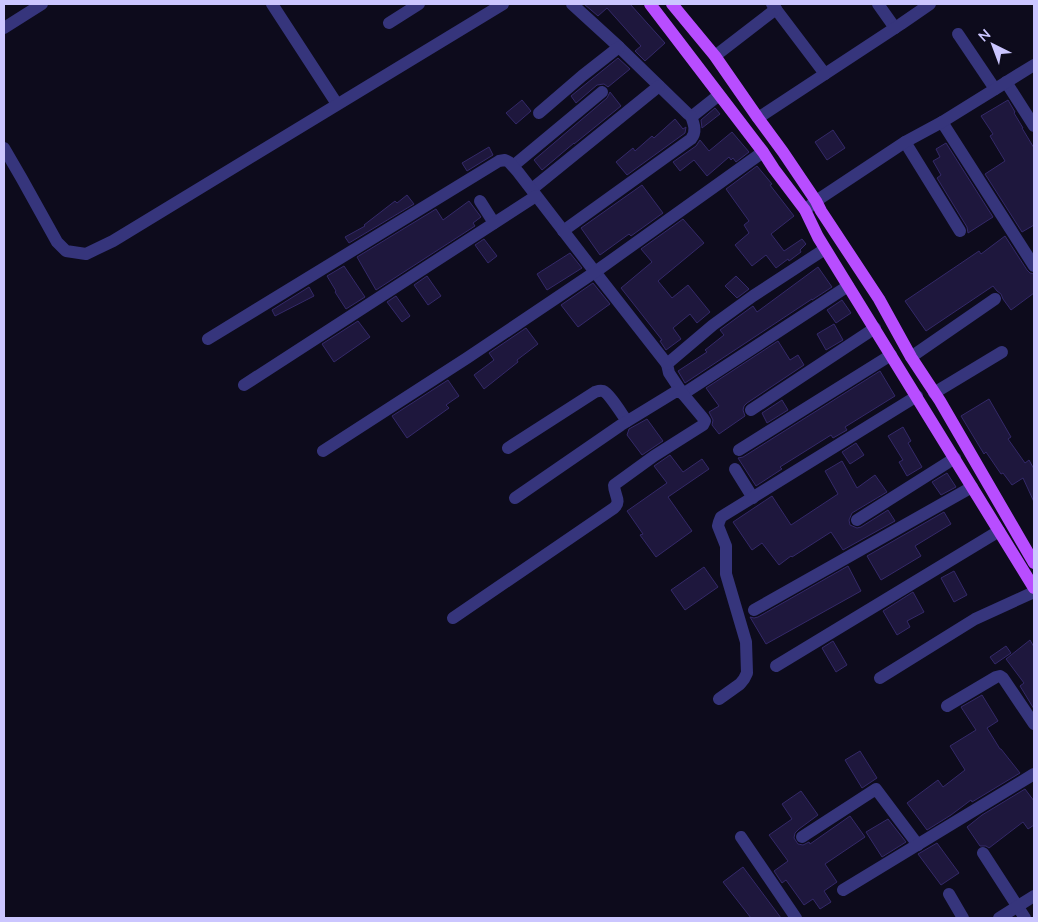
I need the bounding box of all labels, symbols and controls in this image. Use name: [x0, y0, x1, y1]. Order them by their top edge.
north arrow: [968, 20, 1018, 70]
text: N: [974, 25, 994, 46]

